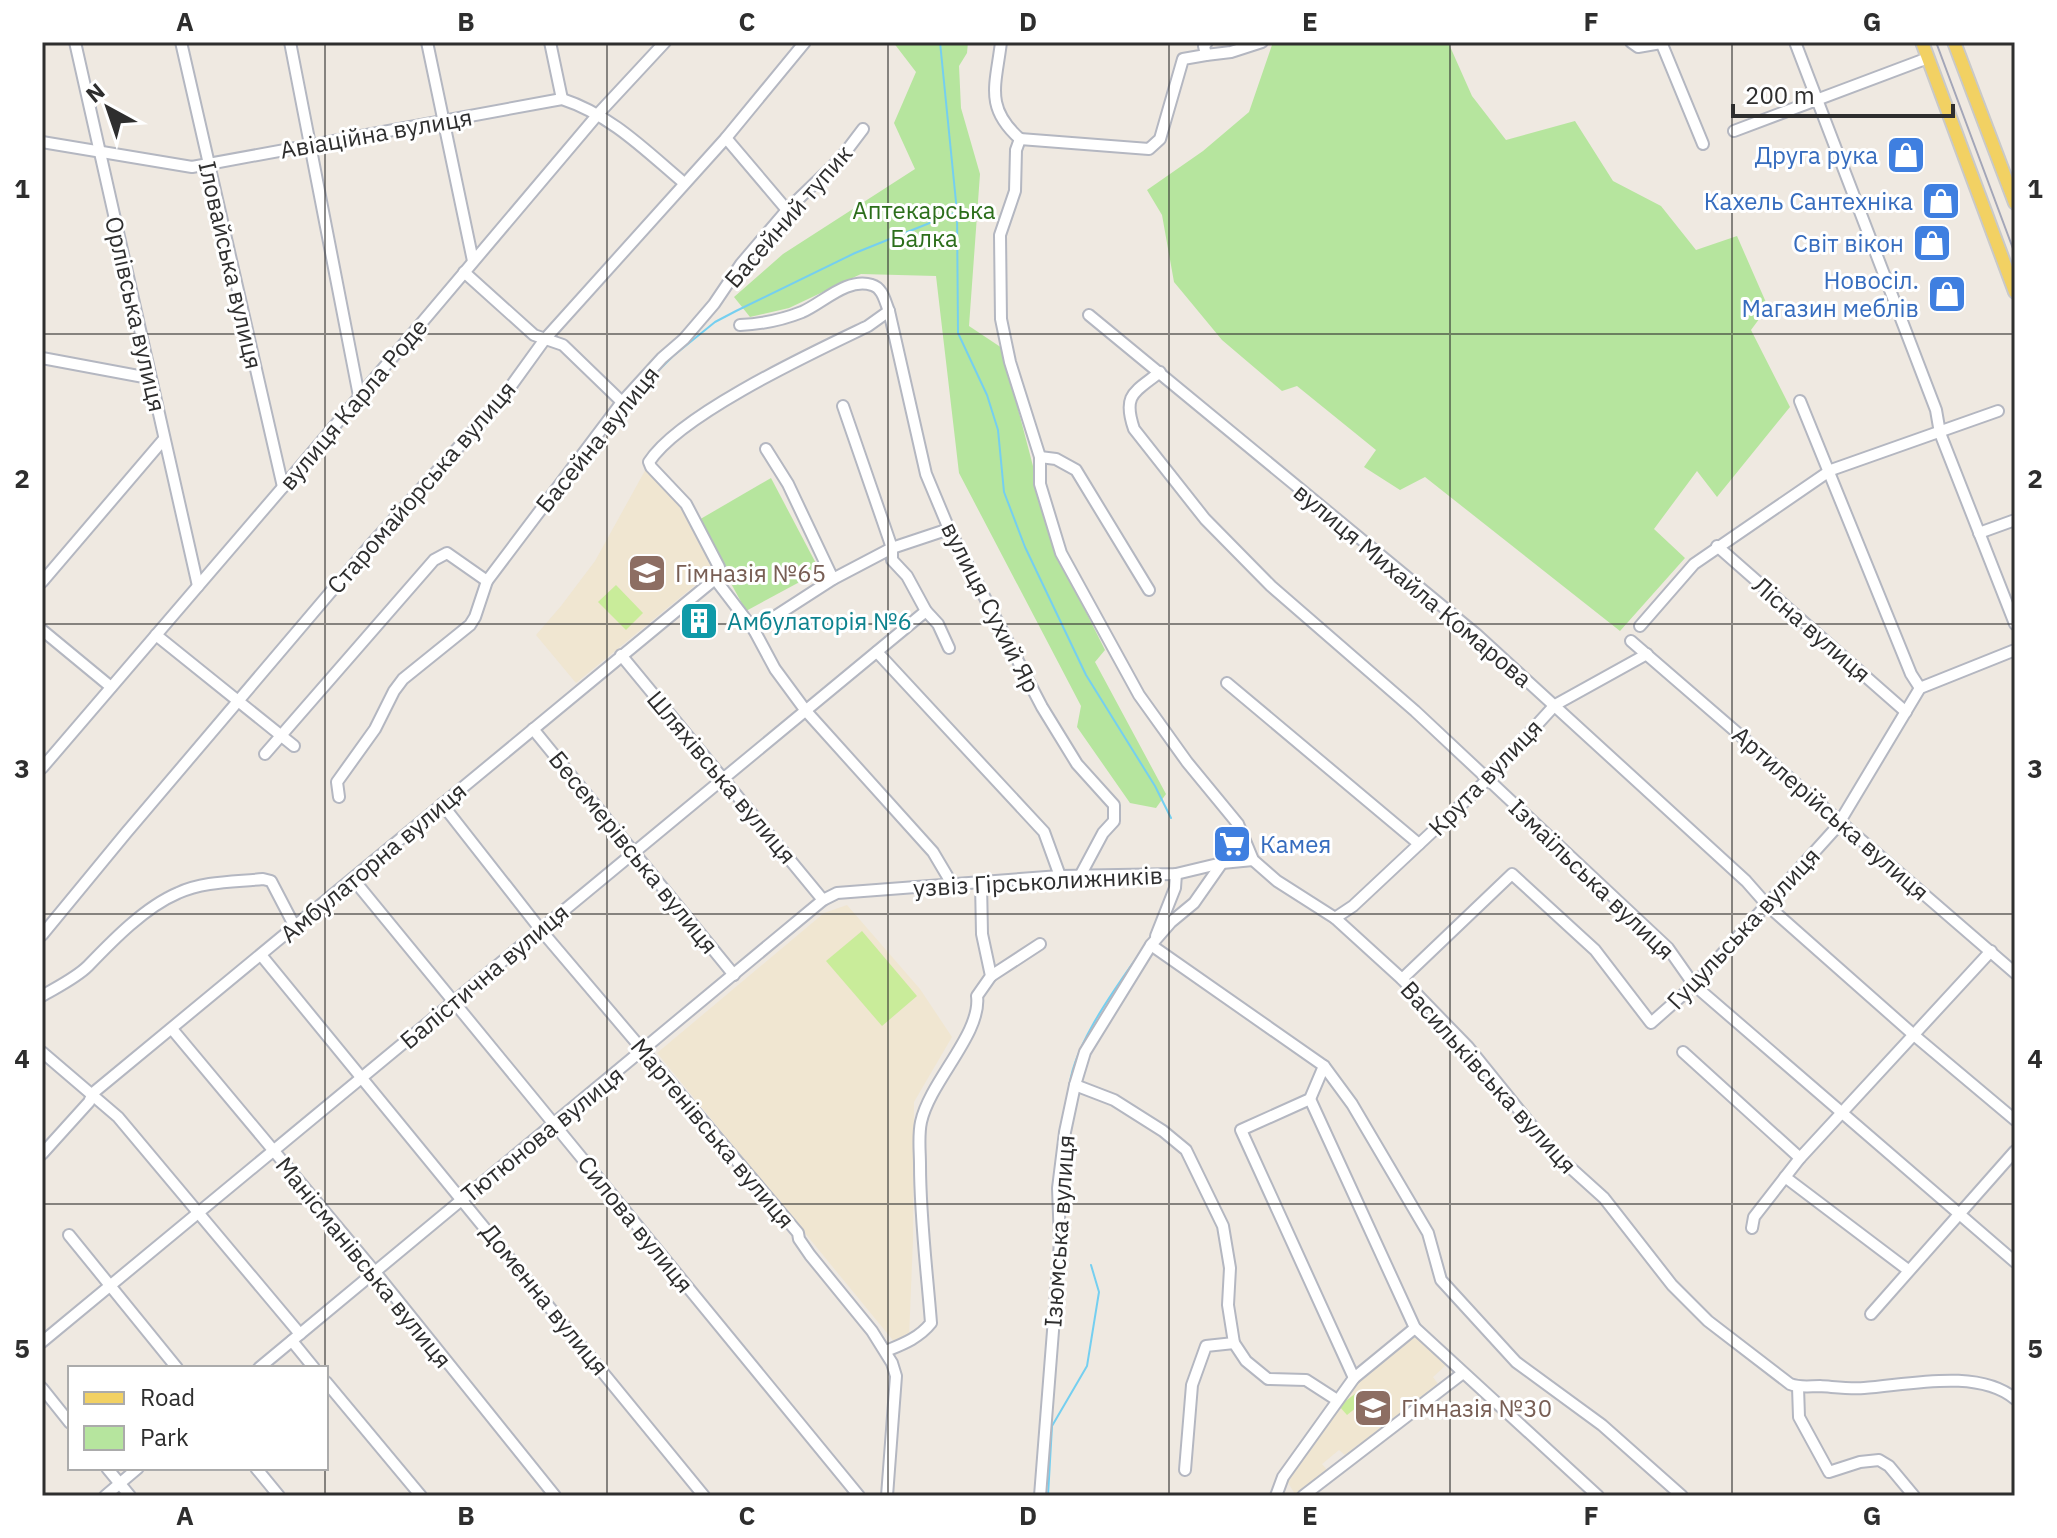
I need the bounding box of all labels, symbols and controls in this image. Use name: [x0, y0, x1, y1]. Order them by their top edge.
text: A: [176, 4, 194, 38]
text: B: [457, 4, 475, 38]
text: C: [739, 4, 756, 38]
text: D: [1019, 4, 1037, 38]
text: E: [1302, 4, 1318, 38]
text: F: [1583, 4, 1599, 38]
text: G: [1863, 4, 1881, 38]
north arrow: [68, 68, 148, 148]
scale bar: [1733, 68, 1953, 118]
text: N: [79, 76, 110, 109]
text: 200 m: [1745, 79, 1815, 111]
street label: Авіаційна вулиця: [277, 100, 475, 166]
shop icon: Друга рука: [1885, 134, 1927, 176]
street label: Басейний тупик: [717, 138, 859, 294]
place label: Друга рука: [1755, 139, 1878, 171]
street label: Іловайська вулиця: [191, 158, 271, 372]
text: 1: [14, 171, 30, 205]
text: 1: [2027, 171, 2043, 205]
shop icon: Кахель Сантехніка: [1920, 180, 1962, 222]
place label: Кахель Сантехніка: [1704, 185, 1913, 217]
park label: Аптекарська Балка: [852, 194, 996, 254]
street label: Орлівська вулиця: [98, 213, 174, 415]
shop icon: Світ вікон: [1911, 222, 1953, 264]
place label: Світ вікон: [1793, 227, 1904, 259]
place label: Новосіл. Магазин меблів: [1741, 264, 1919, 324]
shop icon: Новосіл. Магазин меблів: [1926, 273, 1968, 315]
street label: вулиця Карла Роде: [272, 311, 434, 497]
street label: Басейна вулиця: [528, 359, 666, 519]
street label: Старомайорська вулиця: [319, 374, 523, 600]
text: 2: [14, 461, 30, 495]
text: 2: [2027, 461, 2043, 495]
street label: вулиця Михайла Комарова: [1287, 476, 1539, 694]
street label: вулиця Сухий Яр: [934, 516, 1048, 698]
school or university icon: Гімназія №65: [626, 552, 668, 594]
place label: Гімназія №65: [675, 557, 826, 589]
street label: Лісна вулиця: [1746, 569, 1878, 689]
building icon: Амбулаторія №6: [678, 600, 720, 642]
place label: Амбулаторія №6: [727, 605, 912, 637]
street label: Шляхівська вулиця: [640, 684, 804, 870]
street label: Крута вулиця: [1421, 712, 1549, 842]
street label: Артилерійська вулиця: [1726, 719, 1936, 907]
street label: Бесемерівська вулиця: [542, 744, 726, 960]
text: 3: [14, 751, 30, 785]
text: 3: [2027, 751, 2043, 785]
street label: Амбулаторна вулиця: [273, 775, 473, 949]
street label: Ізмаїльська вулиця: [1502, 791, 1682, 967]
supermarket icon: Камея: [1211, 823, 1253, 865]
place label: Камея: [1260, 828, 1331, 860]
street label: Гуцульська вулиця: [1659, 840, 1827, 1016]
street label: узвіз Гірськолижників: [912, 858, 1164, 904]
street label: Балістична вулиця: [393, 896, 575, 1056]
street label: Васильківська вулиця: [1394, 974, 1584, 1180]
street label: Мартенівська вулиця: [624, 1031, 802, 1235]
text: 4: [14, 1041, 30, 1075]
text: 4: [2027, 1041, 2043, 1075]
street label: Тютюнова вулиця: [454, 1059, 630, 1209]
street label: Ізюмська вулиця: [1036, 1134, 1082, 1328]
street label: Силова вулиця: [571, 1149, 701, 1299]
street label: Манісманівська вулиця: [269, 1150, 459, 1374]
street label: Доменна вулиця: [474, 1216, 616, 1382]
text: 5: [14, 1331, 30, 1365]
text: 5: [2027, 1331, 2043, 1365]
legend: [68, 1366, 328, 1470]
text: Road: [140, 1381, 195, 1413]
school or university icon: Гімназія №30: [1352, 1387, 1394, 1429]
place label: Гімназія №30: [1401, 1392, 1552, 1424]
text: Park: [140, 1421, 189, 1453]
text: A: [176, 1498, 194, 1532]
text: B: [457, 1498, 475, 1532]
text: C: [739, 1498, 756, 1532]
text: D: [1019, 1498, 1037, 1532]
text: E: [1302, 1498, 1318, 1532]
text: F: [1583, 1498, 1599, 1532]
text: G: [1863, 1498, 1881, 1532]

